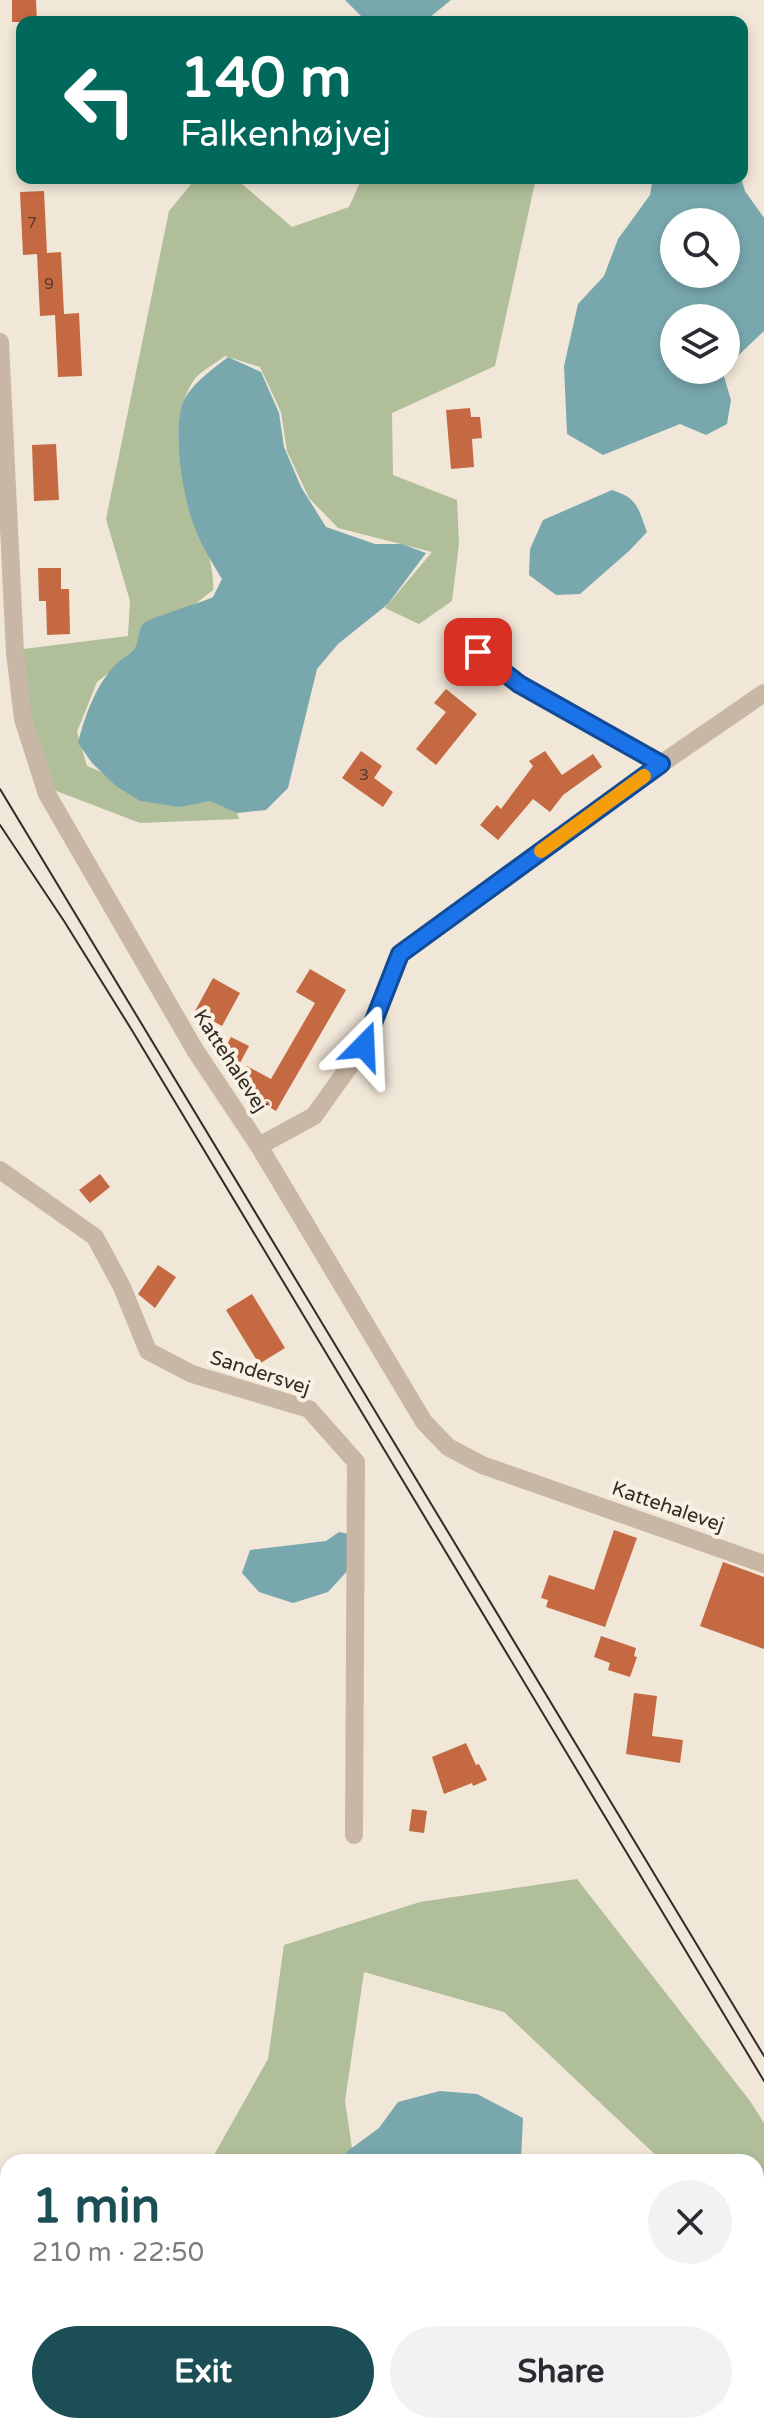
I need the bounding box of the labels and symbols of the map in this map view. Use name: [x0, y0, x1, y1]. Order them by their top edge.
house number: 7: [27, 213, 37, 233]
house number: 9: [44, 274, 54, 294]
pin: [444, 618, 512, 686]
house number: 3: [359, 765, 369, 785]
position arrow: [322, 1004, 406, 1088]
street label: Kattehalevej: [188, 1005, 272, 1117]
street label: Sandersvej: [207, 1346, 313, 1400]
street label: Kattehalevej: [609, 1477, 727, 1537]

